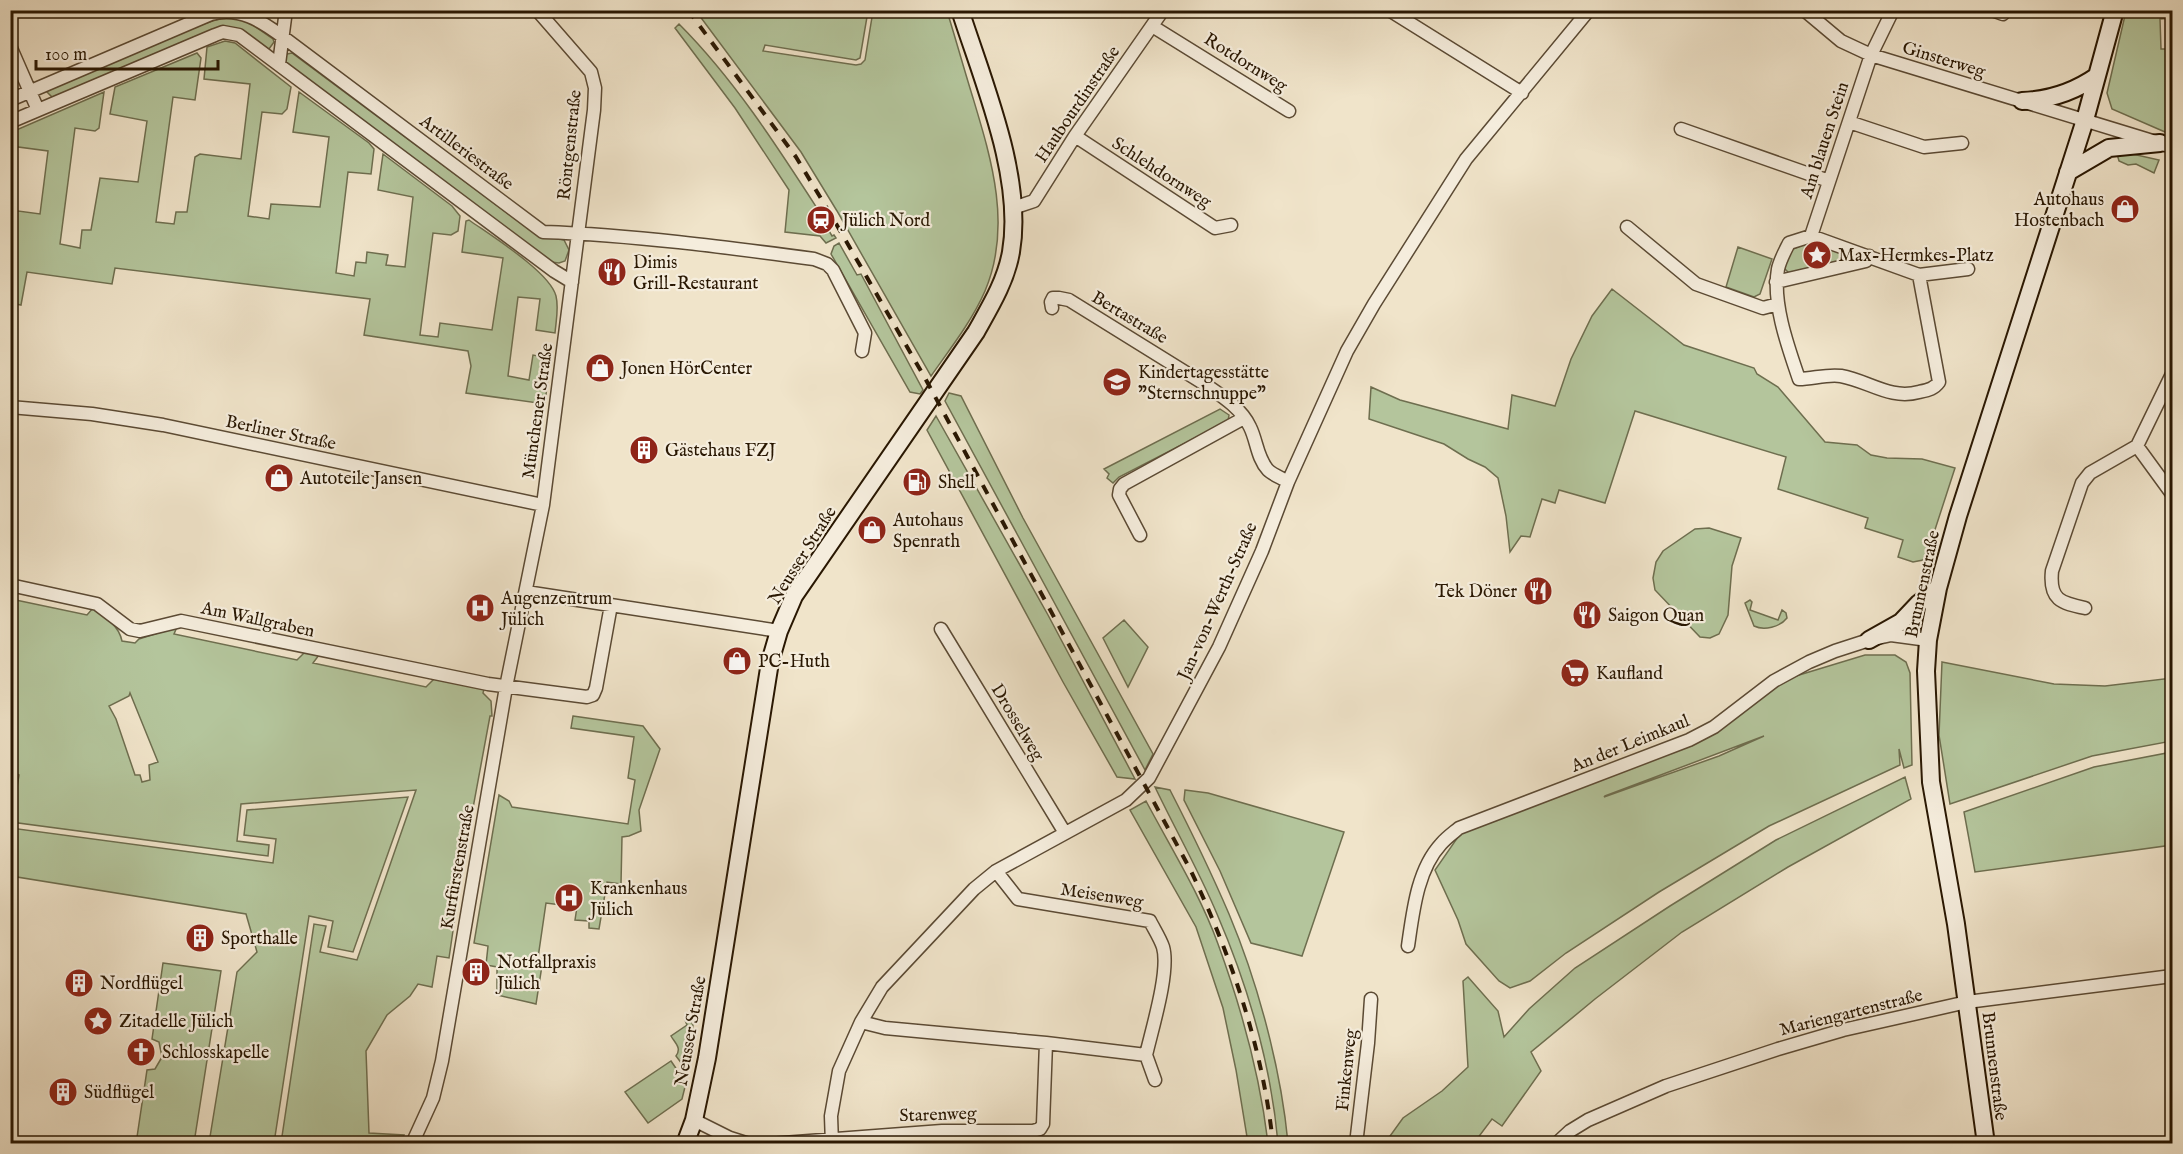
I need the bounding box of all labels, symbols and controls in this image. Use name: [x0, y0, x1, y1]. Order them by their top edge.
street label: Rotdornweg: [1199, 28, 1292, 98]
scale bar: [36, 33, 218, 71]
street label: Ginsterweg: [1899, 37, 1988, 84]
street label: Haubourdinstraße: [1031, 42, 1126, 168]
text: 100 m: [45, 44, 87, 67]
street label: Am blauen Stein: [1795, 79, 1855, 203]
street label: Röntgenstraße: [553, 89, 588, 202]
street label: Artilleriestraße: [414, 110, 518, 196]
street label: Schlehdornweg: [1107, 133, 1216, 214]
place label: Autohaus Hostenbach: [2014, 189, 2104, 233]
shop icon: Autohaus Hostenbach: [2109, 193, 2141, 225]
station icon: Jülich Nord: [805, 204, 837, 236]
place label: Jülich Nord: [840, 210, 930, 233]
place icon: Max-Hermkes-Platz: [1801, 239, 1833, 271]
place label: Max-Hermkes-Platz: [1838, 245, 1994, 268]
place label: Dimis Grill-Restaurant: [633, 252, 759, 296]
restaurant icon: Dimis Grill-Restaurant: [596, 256, 628, 288]
street label: Bertastraße: [1087, 286, 1172, 350]
street label: Münchener Straße: [518, 342, 559, 481]
shop icon: Jonen HörCenter: [584, 352, 616, 384]
place label: Jonen HörCenter: [619, 358, 752, 381]
place label: Kindertagesstätte "Sternschnuppe": [1138, 362, 1269, 406]
school or university icon: Kindertagesstätte "Sternschnuppe": [1101, 366, 1133, 398]
street label: Berliner Straße: [223, 411, 338, 456]
building icon: Gästehaus FZJ: [628, 434, 660, 466]
place label: Gästehaus FZJ: [665, 440, 777, 463]
shop icon: Autoteile Jansen: [263, 462, 295, 494]
fuel station icon: Shell: [901, 466, 933, 498]
place label: Autoteile Jansen: [299, 468, 422, 491]
place label: Shell: [938, 472, 975, 495]
street label: Neusser Straße: [764, 502, 843, 609]
place label: Autohaus Spenrath: [892, 510, 963, 554]
shop icon: Autohaus Spenrath: [856, 514, 888, 546]
street label: Jan-von-Werth-Straße: [1172, 519, 1264, 686]
street label: Brunnenstraße: [1901, 528, 1946, 640]
restaurant icon: Tek Döner: [1522, 575, 1554, 607]
place label: Tek Döner: [1435, 581, 1517, 604]
place label: Augenzentrum Jülich: [499, 588, 612, 632]
hospital icon: Augenzentrum Jülich: [464, 592, 496, 624]
street label: Am Wallgraben: [198, 597, 317, 644]
restaurant icon: Saigon Quan: [1571, 599, 1603, 631]
place label: Saigon Quan: [1608, 605, 1705, 628]
shop icon: PC-Huth: [721, 645, 753, 677]
place label: PC-Huth: [758, 651, 830, 674]
supermarket icon: Kaufland: [1559, 657, 1591, 689]
place label: Kaufland: [1596, 663, 1663, 686]
street label: Drosselweg: [985, 680, 1049, 766]
street label: An der Leimkaul: [1567, 710, 1693, 779]
street label: Kurfürstenstraße: [436, 803, 481, 931]
place label: Krankenhaus Jülich: [588, 878, 687, 922]
street label: Meisenweg: [1059, 879, 1145, 914]
hospital icon: Krankenhaus Jülich: [553, 882, 585, 914]
building icon: Sporthalle: [184, 922, 216, 954]
place label: Sporthalle: [221, 928, 298, 951]
place label: Notfallpraxis Jülich: [495, 952, 596, 996]
building icon: Notfallpraxis Jülich: [460, 956, 492, 988]
building icon: Nordflügel: [63, 967, 95, 999]
place label: Nordflügel: [100, 973, 183, 996]
street label: Neusser Straße: [670, 974, 712, 1088]
street label: Mariengartenstraße: [1777, 985, 1925, 1042]
place icon: Zitadelle Jülich: [82, 1005, 114, 1037]
place label: Zitadelle Jülich: [119, 1011, 234, 1034]
street label: Brunnenstraße: [1975, 1011, 2012, 1122]
street label: Finkenweg: [1332, 1028, 1363, 1113]
church icon: Schlosskapelle: [125, 1036, 157, 1068]
place label: Schlosskapelle: [162, 1042, 269, 1065]
building icon: Südflügel: [47, 1076, 79, 1108]
place label: Südflügel: [84, 1082, 154, 1105]
street label: Starenweg: [899, 1103, 977, 1128]

